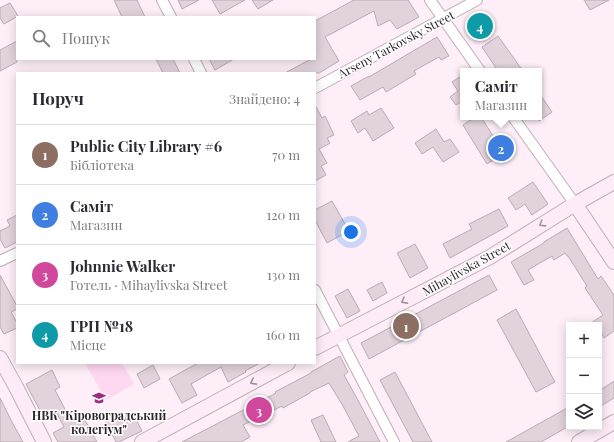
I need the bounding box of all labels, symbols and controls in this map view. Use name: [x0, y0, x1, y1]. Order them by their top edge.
street label: Arseny Tarkovsky Street: [334, 6, 458, 82]
pin: 4: [467, 11, 493, 41]
search box: [16, 16, 316, 60]
icon: search: [30, 27, 52, 49]
text: Пошук: [62, 28, 110, 48]
popup: [460, 68, 542, 120]
text: Саміт: [475, 76, 518, 96]
text: Поруч: [32, 87, 84, 109]
text: Знайдено: 4: [229, 90, 300, 107]
text: Магазин: [475, 96, 527, 113]
pin: 2: [488, 133, 514, 163]
text: Public City Library #6: [70, 136, 222, 156]
text: 1: [43, 146, 47, 163]
text: 70 m: [272, 146, 300, 163]
text: Бібліотека: [70, 156, 134, 173]
text: Саміт: [70, 196, 113, 216]
text: 2: [42, 206, 48, 223]
text: 120 m: [266, 206, 300, 223]
text: Магазин: [70, 216, 122, 233]
one-way arrow: [539, 220, 546, 227]
your location: [341, 222, 361, 242]
street label: Mihaylivska Street: [419, 237, 514, 299]
text: Johnnie Walker: [70, 256, 175, 276]
text: 3: [42, 266, 48, 283]
text: 130 m: [267, 266, 300, 283]
text: Готель · Mihaylivska Street: [70, 276, 227, 293]
one-way arrow: [401, 297, 408, 304]
pin: 1: [393, 311, 419, 341]
text: ГРП №18: [70, 316, 133, 336]
map controls: [566, 322, 602, 430]
button: +: [566, 322, 602, 358]
text: 4: [42, 326, 48, 343]
text: 160 m: [266, 326, 300, 343]
text: Місце: [70, 336, 106, 353]
button: −: [566, 358, 602, 394]
one-way arrow: [250, 377, 257, 384]
school or university icon: НВК "Кіровоградський колегіум": [91, 390, 107, 406]
button: layers: [566, 394, 602, 430]
pin: 3: [246, 395, 272, 425]
place label: НВК "Кіровоградський колегіум": [32, 407, 166, 437]

